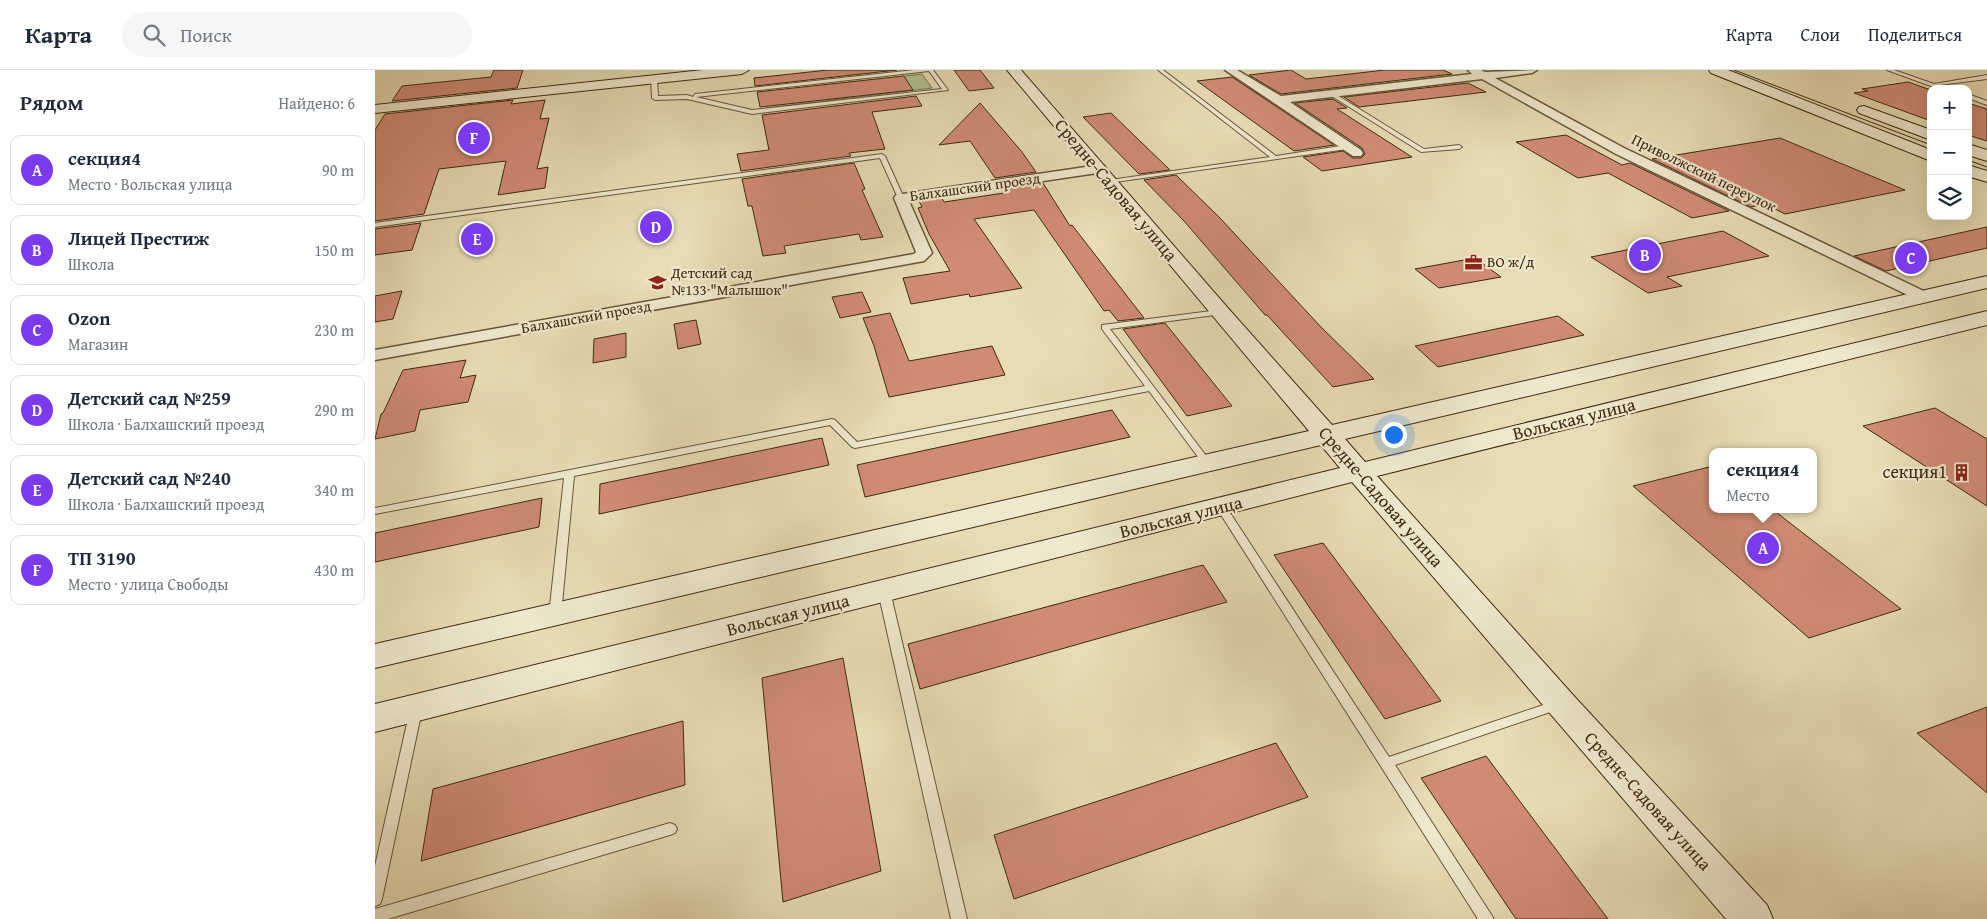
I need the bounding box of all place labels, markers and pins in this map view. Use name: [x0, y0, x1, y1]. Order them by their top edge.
pin: F: [458, 119, 490, 157]
pin: D: [640, 208, 672, 246]
pin: E: [461, 220, 493, 258]
pin: B: [1629, 236, 1661, 274]
pin: C: [1895, 239, 1927, 277]
place label: ВО ж/д: [1487, 251, 1534, 272]
office icon: ВО ж/д: [1463, 252, 1483, 272]
place label: Детский сад №133 "Малышок": [670, 262, 788, 300]
school or university icon: Детский сад №133 "Малышок": [647, 272, 667, 292]
place label: секция1: [1882, 458, 1947, 485]
building icon: секция1: [1951, 462, 1971, 482]
pin: A: [1747, 529, 1779, 567]

